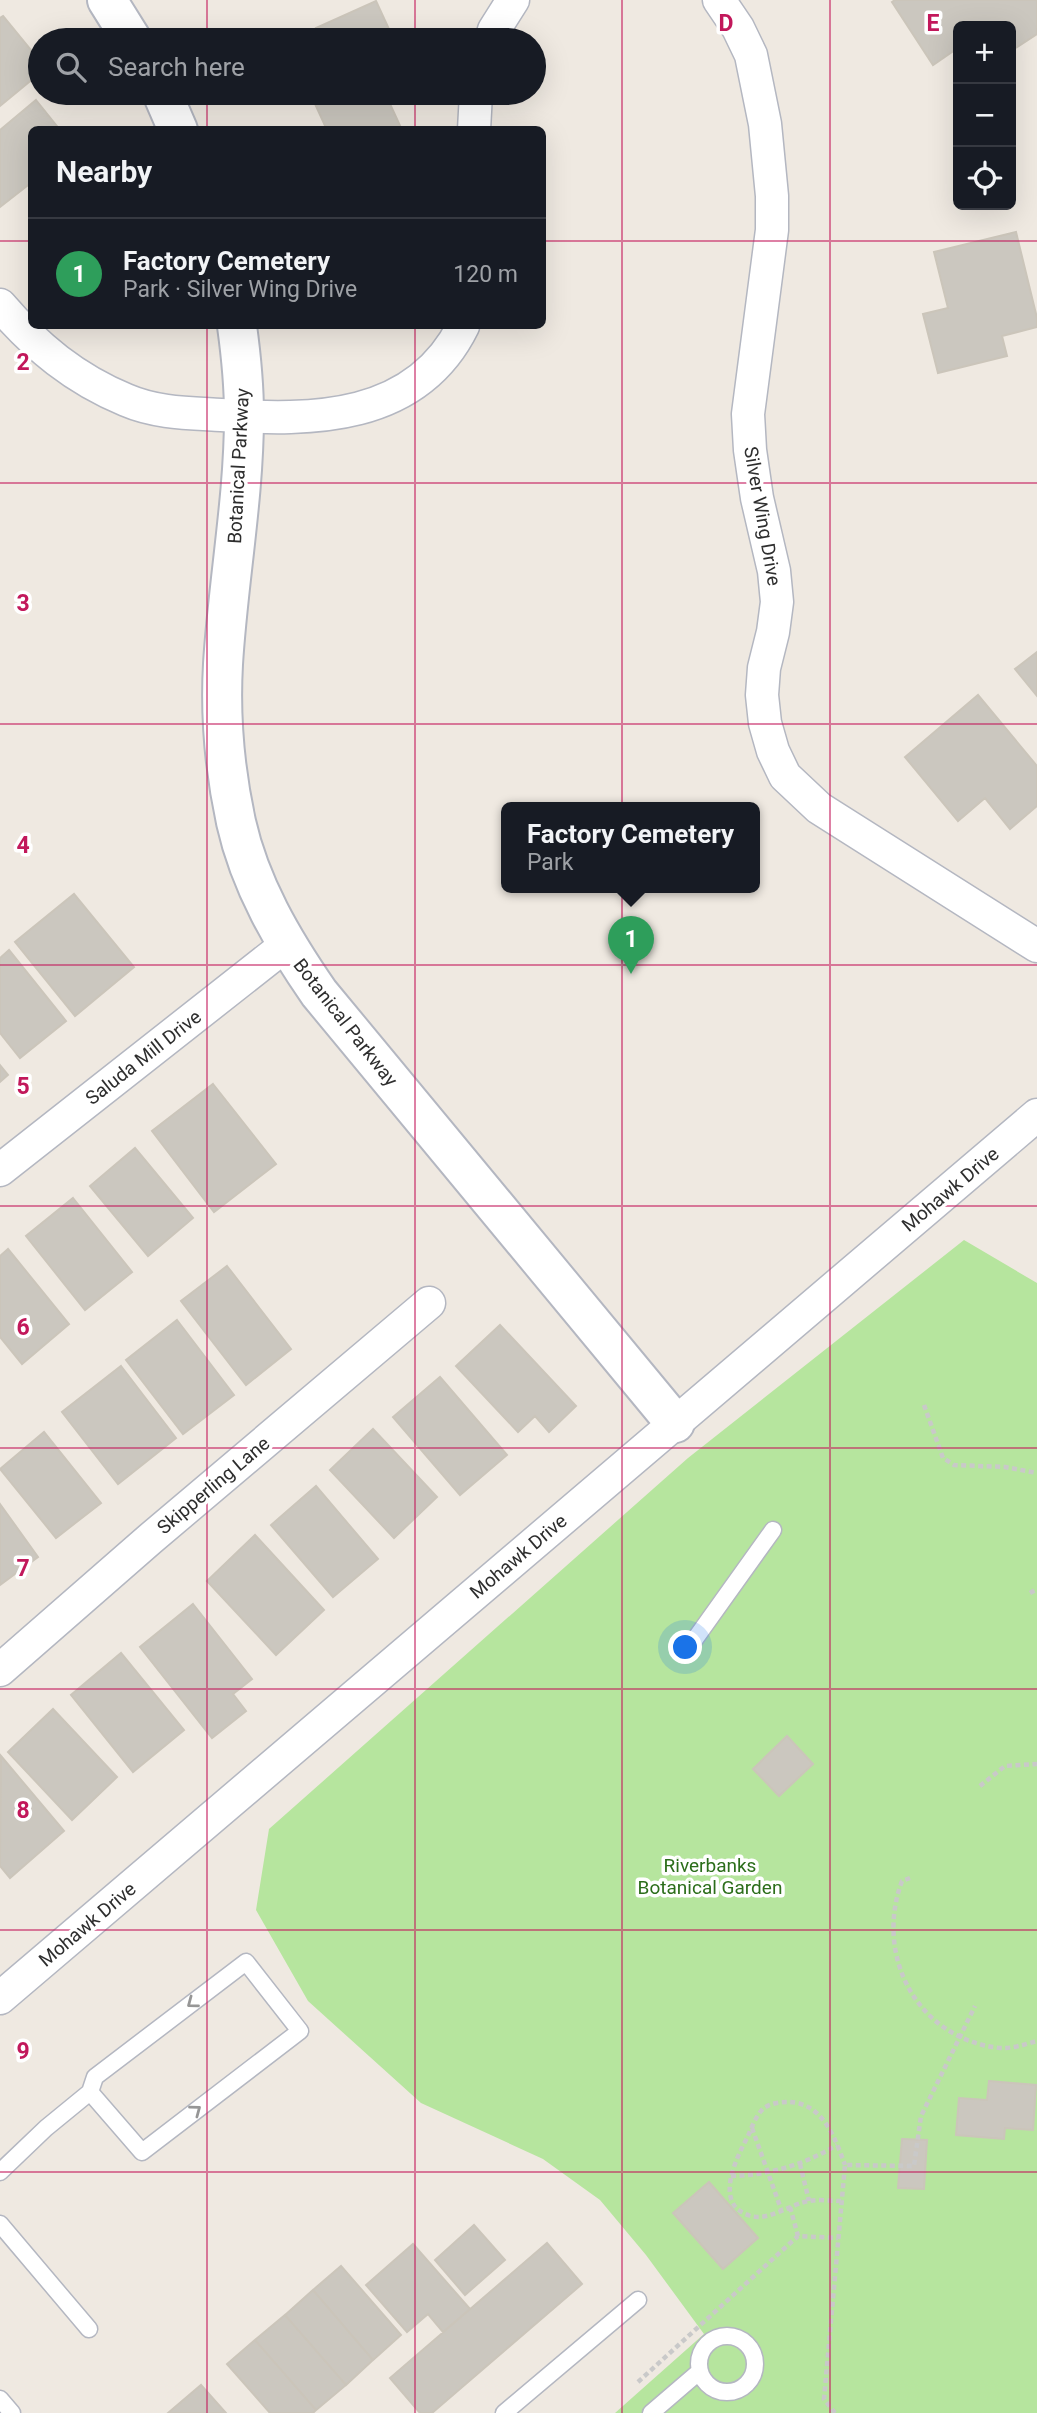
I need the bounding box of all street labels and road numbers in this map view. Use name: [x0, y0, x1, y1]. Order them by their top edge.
street label: Botanical Parkway: [223, 388, 254, 544]
street label: Silver Wing Drive: [739, 445, 786, 587]
street label: Botanical Parkway: [289, 954, 403, 1091]
street label: Saluda Mill Drive: [81, 1005, 206, 1110]
street label: Mohawk Drive: [897, 1142, 1003, 1237]
street label: Skipperling Lane: [152, 1432, 274, 1539]
street label: Mohawk Drive: [465, 1509, 571, 1604]
street label: Mohawk Drive: [34, 1877, 140, 1972]

